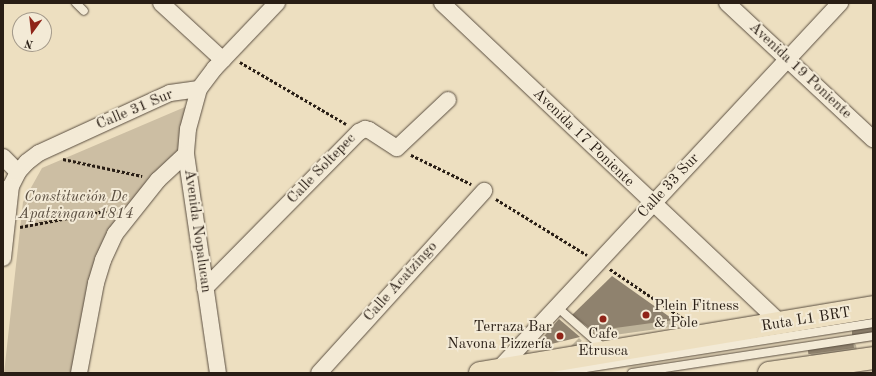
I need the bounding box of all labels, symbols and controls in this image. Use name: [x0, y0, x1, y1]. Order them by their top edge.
north arrow: [12, 12, 52, 52]
street label: Avenida 19 Poniente: [745, 19, 855, 123]
text: N: [24, 37, 35, 50]
street label: Avenida 17 Poniente: [529, 85, 637, 191]
street label: Calle 31 Sur: [94, 86, 176, 134]
street label: Calle Soltepec: [284, 130, 360, 208]
street label: Calle 33 Sur: [635, 150, 703, 222]
street label: Avenida Nopalucan: [179, 168, 215, 294]
park label: Constitución De Apatzingan 1814: [19, 188, 133, 223]
street label: Calle Acatzingo: [360, 238, 442, 326]
place label: Plein Fitness & Pole: [654, 297, 739, 332]
street label: Ruta L1 BRT: [760, 304, 852, 336]
marker: Plein Fitness & Pole: [641, 310, 651, 320]
marker: Cafe Etrusca: [598, 314, 608, 324]
place label: Terraza Bar Navona Pizzería: [447, 318, 552, 353]
place label: Cafe Etrusca: [578, 325, 628, 360]
marker: Terraza Bar Navona Pizzería: [555, 331, 565, 341]

